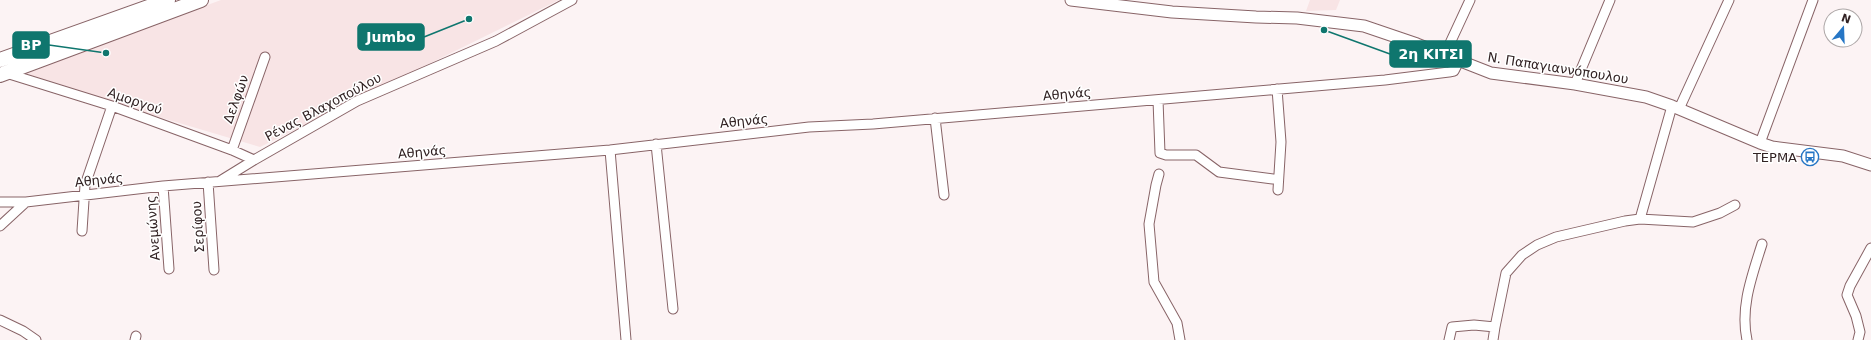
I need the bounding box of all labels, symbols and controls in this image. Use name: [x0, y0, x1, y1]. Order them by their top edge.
north arrow: [1823, 8, 1863, 48]
text: N: [1840, 11, 1853, 27]
callout: Jumbo: [358, 24, 424, 50]
text: Jumbo: [365, 29, 416, 45]
callout: BP: [13, 32, 49, 58]
text: BP: [21, 37, 41, 53]
callout: 2η ΚΙΤΣΙ: [1390, 41, 1471, 67]
text: 2η ΚΙΤΣΙ: [1399, 46, 1463, 62]
street label: Ν. Παπαγιαννόπουλου: [1487, 49, 1629, 87]
street label: Ρένας Βλαχοπούλου: [262, 70, 384, 144]
street label: Δελφών: [220, 73, 252, 125]
street label: Αθηνάς: [1042, 84, 1092, 104]
street label: Αμοργού: [106, 85, 164, 117]
street label: Αθηνάς: [719, 111, 769, 131]
street label: Αθηνάς: [397, 142, 447, 162]
bus stop icon: ΤΕΡΜΑ: [1800, 147, 1820, 167]
place label: ΤΕΡΜΑ: [1752, 150, 1797, 165]
street label: Αθηνάς: [74, 170, 124, 190]
street label: Ανεμώνης: [143, 195, 163, 261]
street label: Σερίφου: [189, 201, 207, 253]

